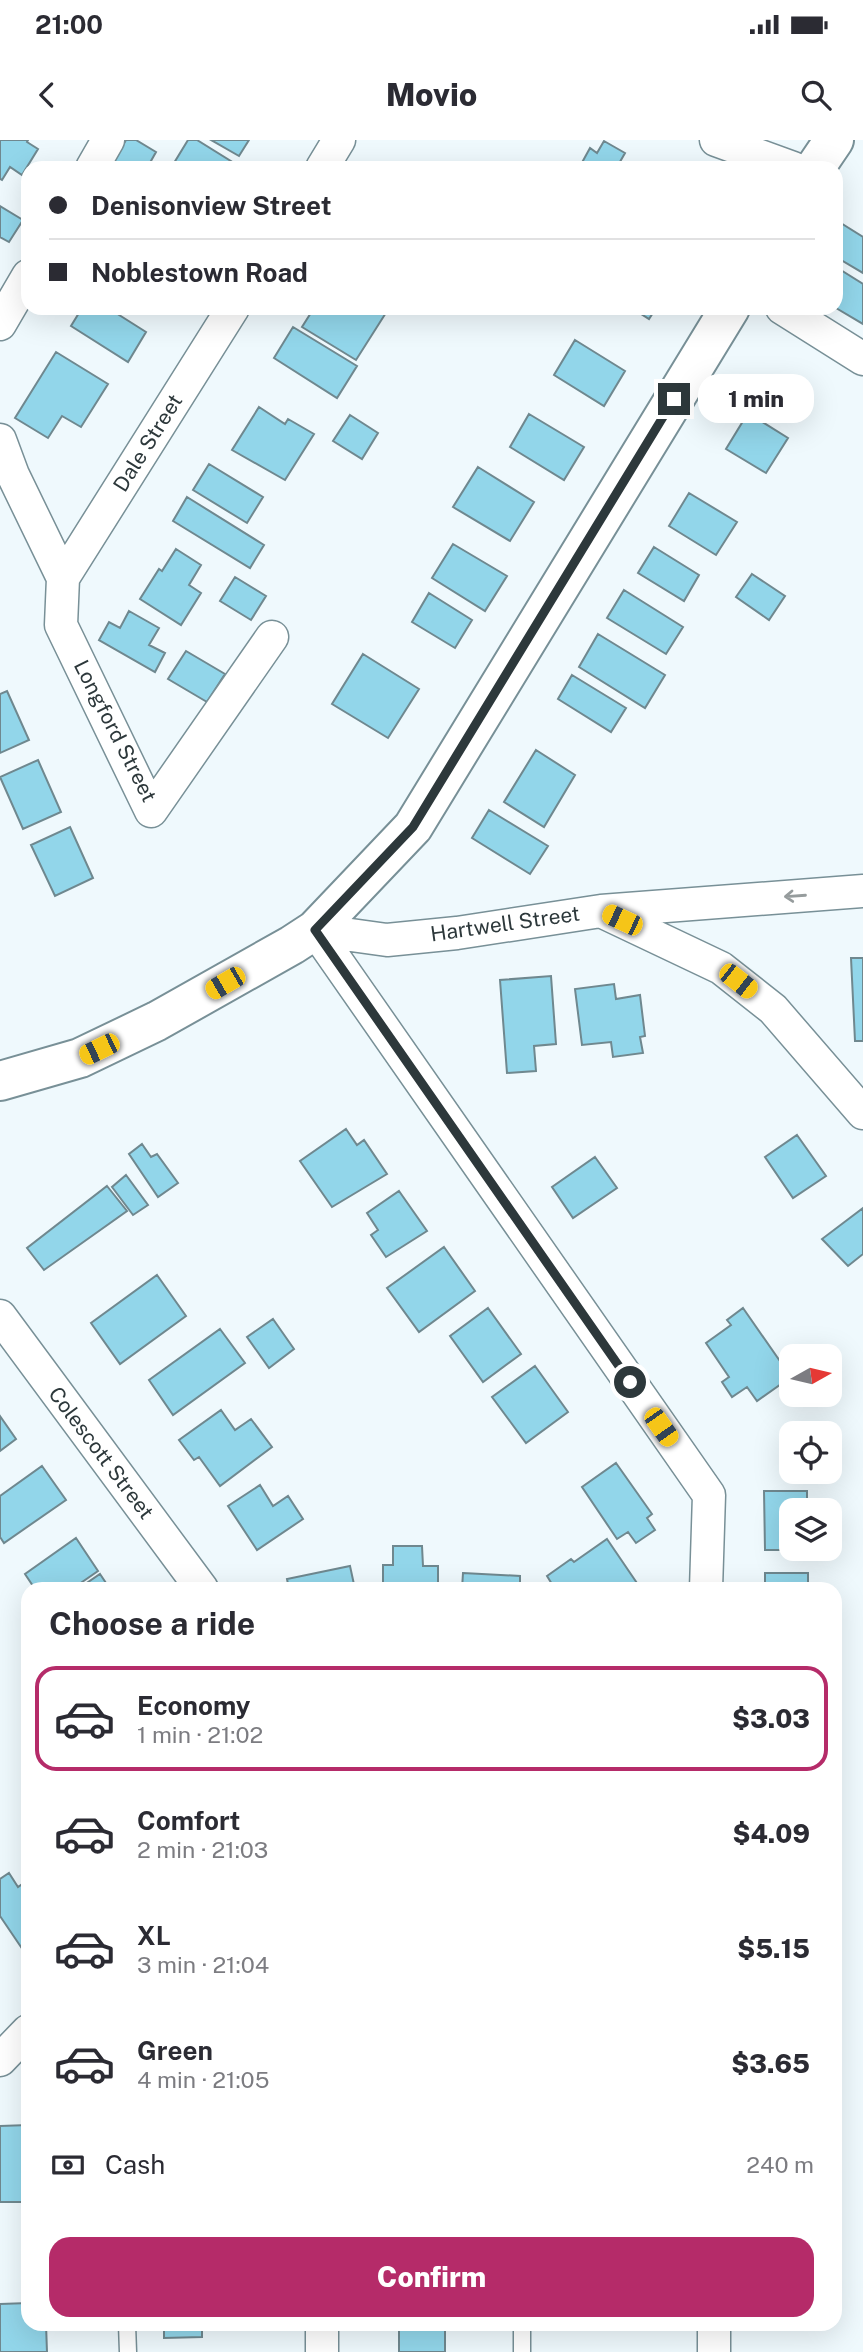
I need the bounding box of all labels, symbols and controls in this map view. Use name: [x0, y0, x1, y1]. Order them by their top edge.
text: 21:00: [35, 9, 103, 40]
icon: back: [28, 76, 66, 114]
text: Movio: [386, 76, 477, 113]
icon: search: [797, 76, 835, 114]
text: Denisonview Street: [91, 190, 331, 221]
text: Noblestown Road: [91, 257, 308, 288]
callout: 1 min: [698, 374, 814, 424]
route end: [658, 383, 690, 415]
text: 1 min: [728, 385, 784, 412]
street label: Dale Street: [108, 389, 187, 496]
street label: Longford Street: [69, 656, 162, 806]
one-way arrow: [784, 890, 807, 903]
street label: Hartwell Street: [429, 901, 581, 946]
car: [599, 902, 646, 938]
car: [715, 960, 762, 1002]
car: [202, 963, 249, 1003]
car: [76, 1030, 123, 1068]
north arrow: [779, 1344, 842, 1407]
map controls: [779, 1344, 842, 1561]
route start: [614, 1366, 646, 1398]
street label: Colescott Street: [44, 1382, 159, 1524]
car: [641, 1404, 682, 1450]
button: locate: [779, 1421, 842, 1484]
button: layers: [779, 1498, 842, 1561]
text: Choose a ride: [49, 1605, 255, 1642]
icon: car: [53, 1687, 116, 1750]
text: Economy: [137, 1690, 250, 1721]
text: $3.03: [732, 1703, 810, 1734]
text: 1 min · 21:02: [137, 1721, 263, 1748]
icon: car: [53, 1802, 116, 1865]
text: Comfort: [137, 1805, 240, 1836]
text: $4.09: [732, 1818, 810, 1849]
text: 2 min · 21:03: [137, 1836, 268, 1863]
icon: car: [53, 1917, 116, 1980]
text: XL: [137, 1920, 171, 1951]
text: $5.15: [737, 1933, 810, 1964]
text: 3 min · 21:04: [137, 1951, 269, 1978]
icon: car: [53, 2032, 116, 2095]
text: Green: [137, 2035, 213, 2066]
text: $3.65: [731, 2048, 810, 2079]
text: 4 min · 21:05: [137, 2066, 269, 2093]
icon: cash: [49, 2146, 87, 2184]
text: Cash: [105, 2149, 165, 2180]
text: 240 m: [746, 2151, 814, 2178]
button: Confirm: [49, 2237, 814, 2317]

